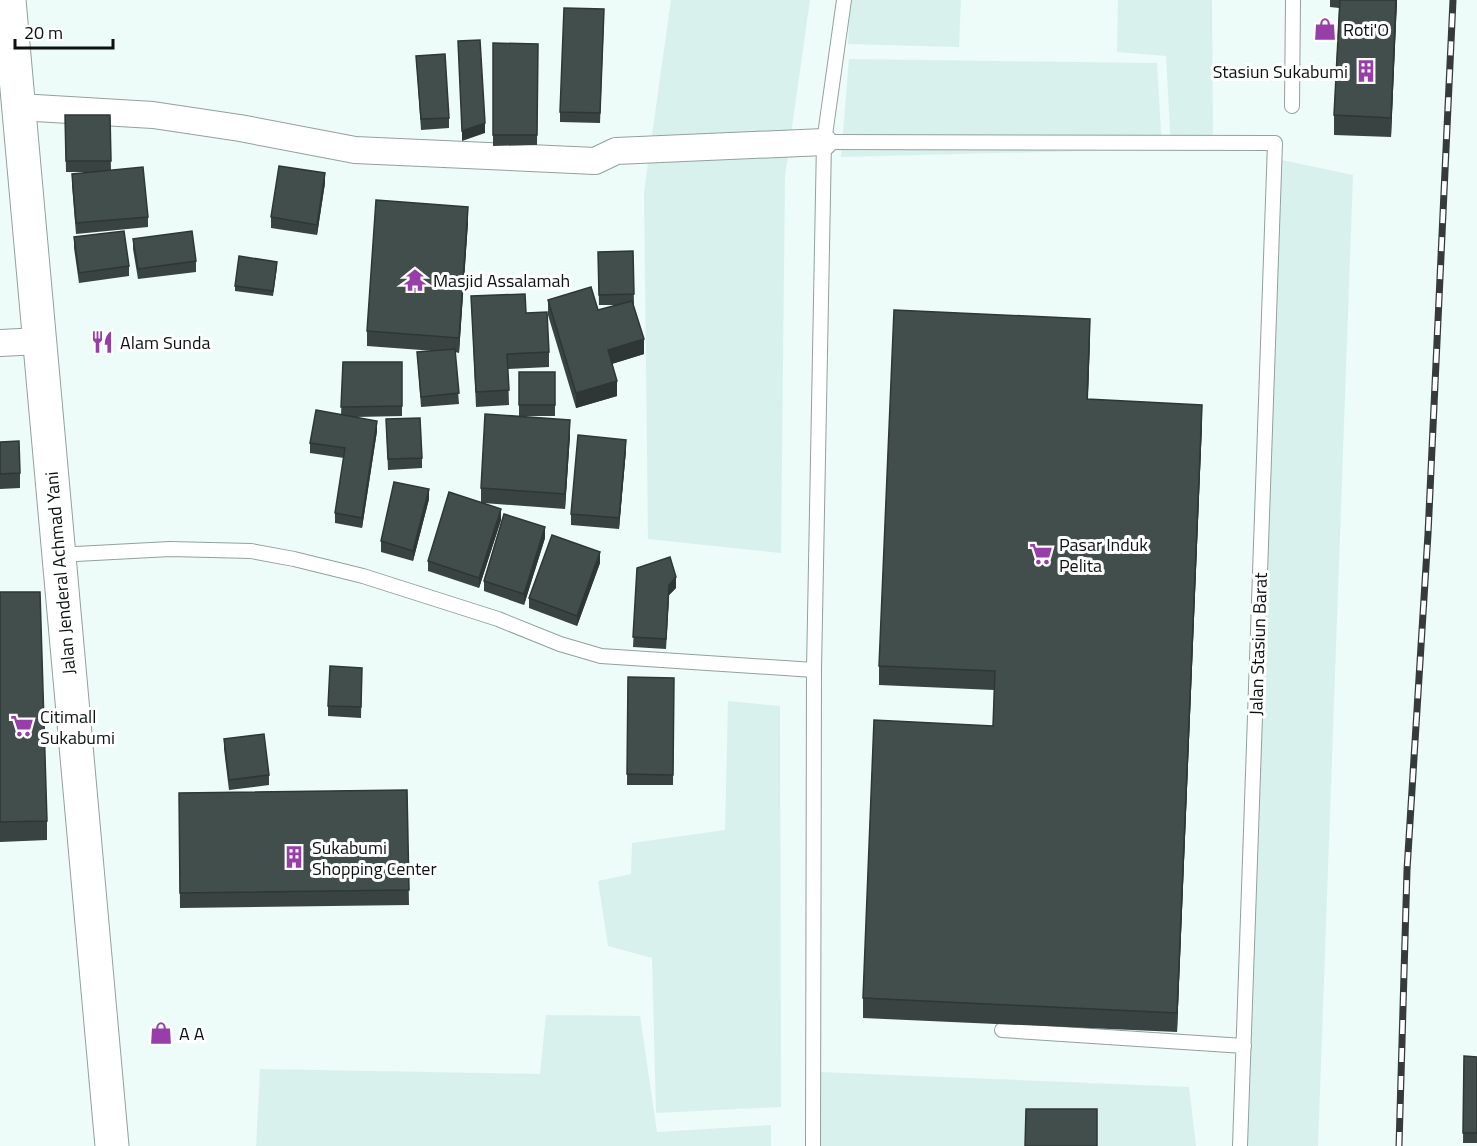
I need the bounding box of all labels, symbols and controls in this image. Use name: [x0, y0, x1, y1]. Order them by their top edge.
scale bar: [15, 12, 112, 50]
shop icon: Roti'O: [1312, 16, 1338, 42]
place label: Roti'O: [1343, 16, 1389, 43]
text: 20 m: [24, 19, 63, 46]
place label: Stasiun Sukabumi: [1213, 58, 1348, 85]
building icon: Stasiun Sukabumi: [1353, 58, 1379, 84]
temple icon: Masjid Assalamah: [402, 267, 428, 293]
place label: Masjid Assalamah: [433, 267, 570, 294]
restaurant icon: Alam Sunda: [89, 329, 115, 355]
place label: Alam Sunda: [120, 329, 210, 356]
street label: Jalan Jenderal Achmad Yani: [38, 470, 82, 676]
place label: Pasar Induk Pelita: [1059, 531, 1148, 579]
supermarket icon: Pasar Induk Pelita: [1028, 541, 1054, 567]
street label: Jalan Stasiun Barat: [1242, 571, 1274, 716]
place label: Citimall Sukabumi: [40, 703, 115, 751]
supermarket icon: Citimall Sukabumi: [9, 713, 35, 739]
place label: Sukabumi Shopping Center: [312, 834, 437, 882]
building icon: Sukabumi Shopping Center: [281, 844, 307, 870]
shop icon: A A: [148, 1020, 174, 1046]
place label: A A: [179, 1020, 205, 1047]

